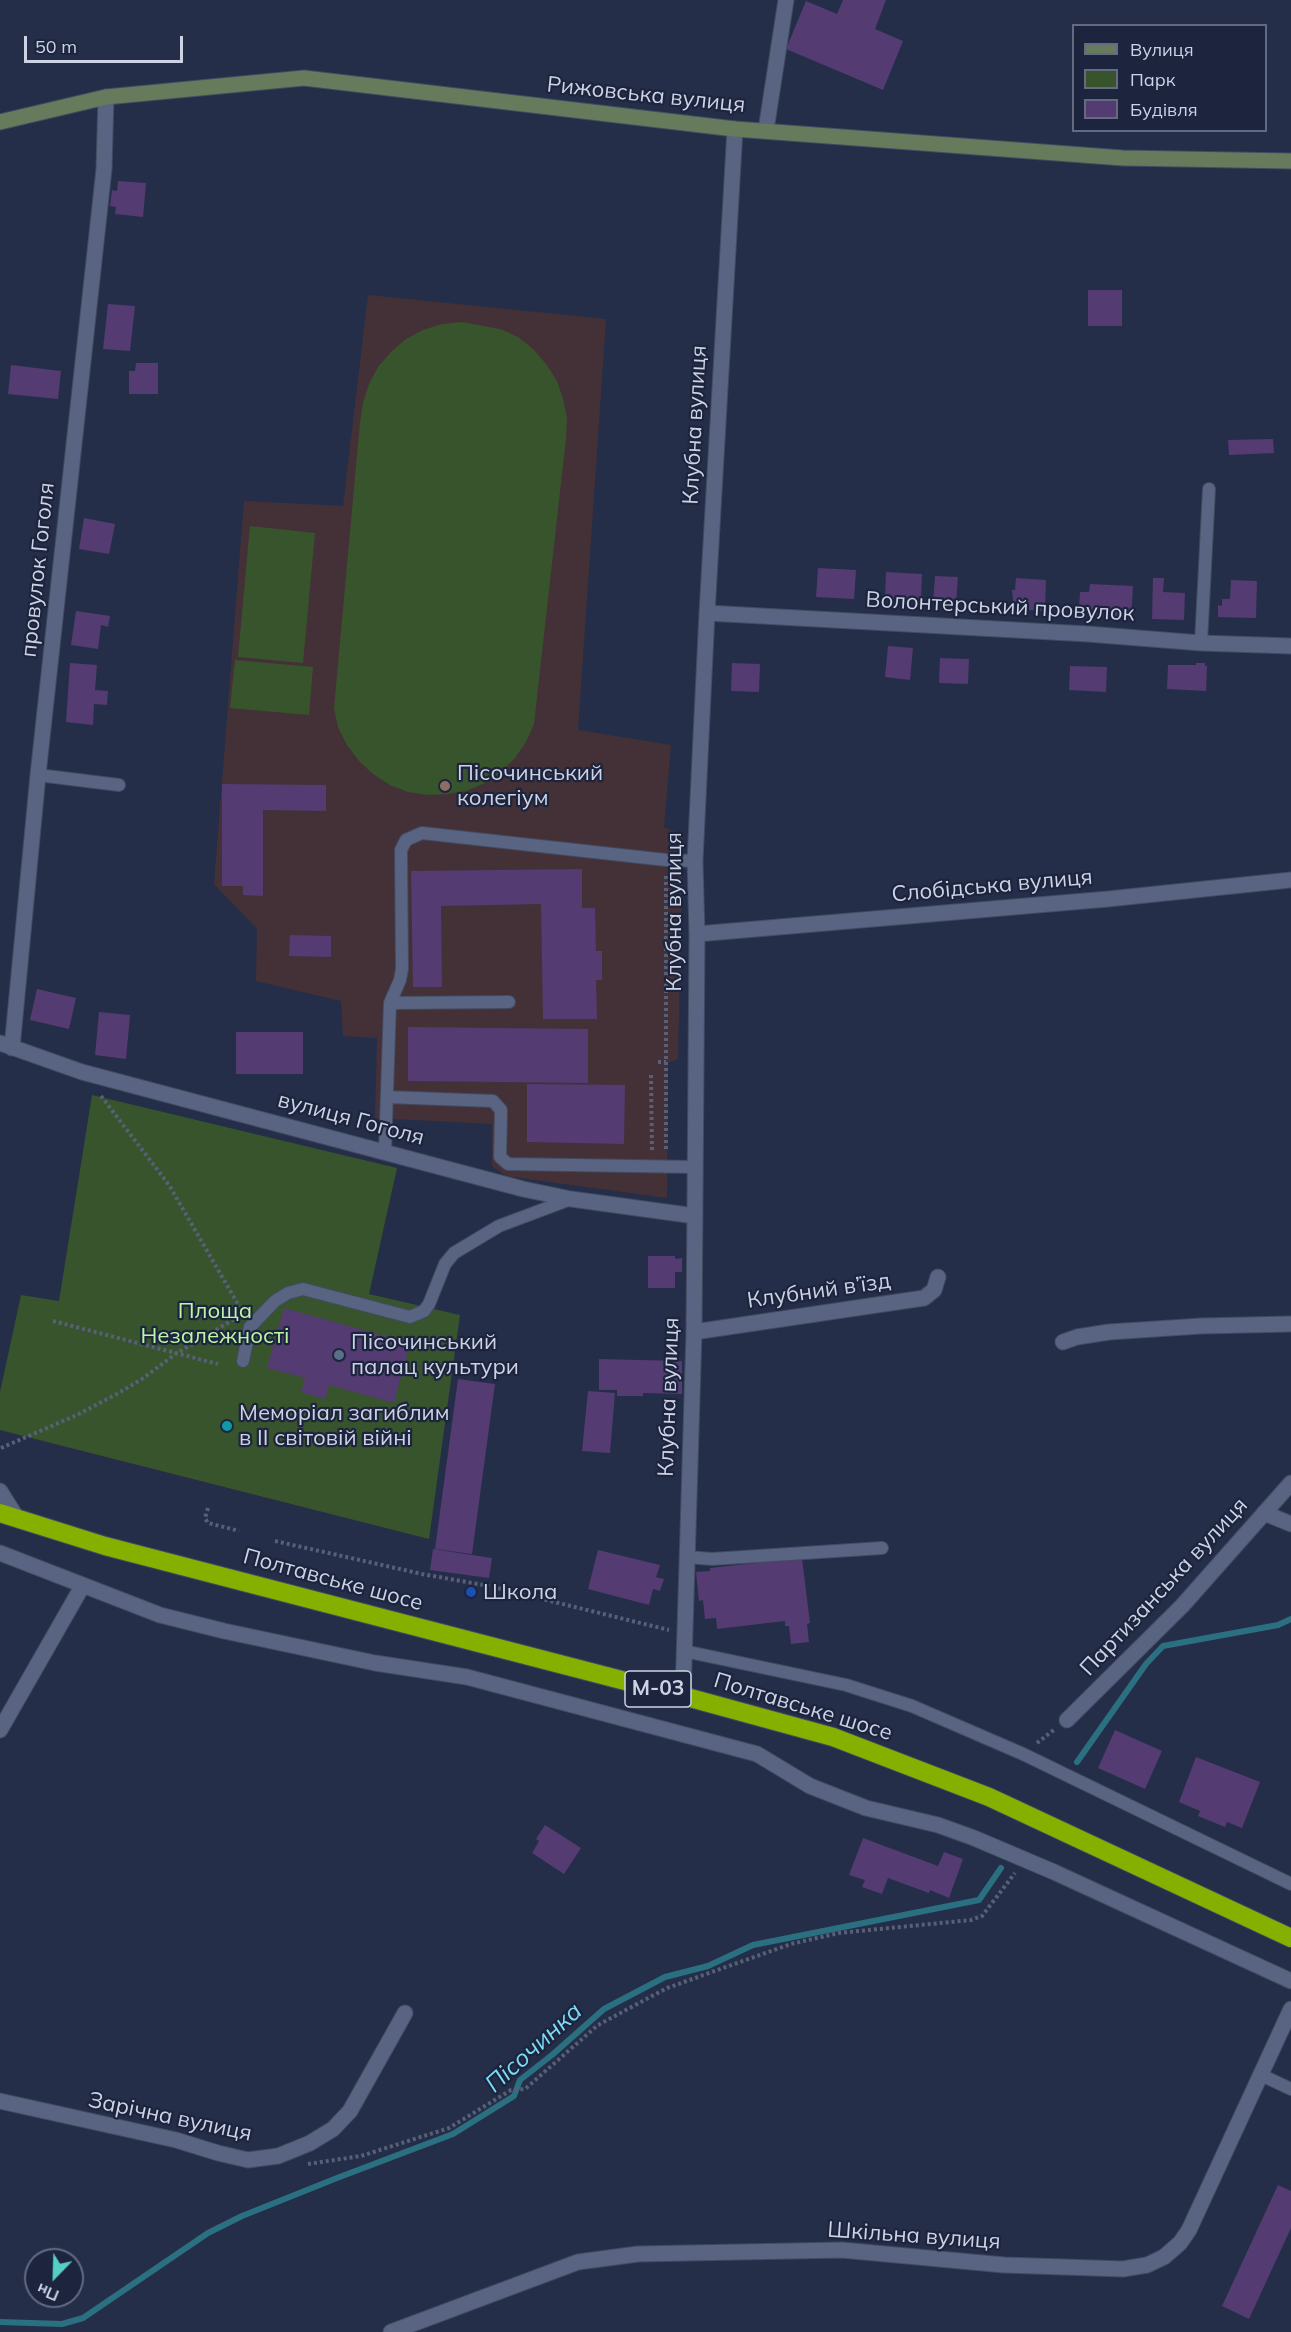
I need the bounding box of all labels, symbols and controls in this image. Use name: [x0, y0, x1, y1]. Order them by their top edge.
scale bar: [27, 24, 186, 62]
legend: [1072, 24, 1267, 132]
text: 50 m: [35, 35, 77, 58]
text: Вулиця: [1130, 38, 1194, 61]
text: Парк: [1130, 68, 1175, 91]
street label: Рижовська вулиця: [546, 71, 746, 119]
text: Будівля: [1130, 98, 1198, 121]
street label: Клубна вулиця: [678, 345, 712, 505]
street label: провулок Гоголя: [16, 481, 60, 659]
street label: Волонтерський провулок: [865, 587, 1135, 627]
place label: Пісочинський колегіум: [457, 760, 603, 812]
marker: Пісочинський колегіум: [438, 779, 452, 793]
street label: Клубна вулиця: [661, 832, 687, 992]
street label: Слобідська вулиця: [890, 864, 1094, 908]
street label: вулиця Гоголя: [275, 1087, 427, 1151]
street label: Клубний в’їзд: [746, 1268, 892, 1314]
park label: Площа Незалежності: [140, 1298, 290, 1350]
street label: Клубна вулиця: [653, 1317, 685, 1477]
place label: Пісочинський палац культури: [351, 1329, 519, 1380]
marker: Пісочинський палац культури: [332, 1348, 346, 1362]
place label: Меморіал загиблим в II світовій війні: [239, 1400, 449, 1452]
marker: Меморіал загиблим в II світовій війні: [220, 1419, 234, 1433]
street label: Партизанська вулиця: [1075, 1493, 1253, 1681]
street label: Полтавське шосе: [240, 1543, 426, 1617]
place label: Школа: [483, 1579, 558, 1605]
marker: Школа: [464, 1585, 478, 1599]
street label: Полтавське шосе: [711, 1667, 895, 1747]
road number: М-03: [625, 1671, 691, 1707]
water label: Пісочинка: [480, 1997, 588, 2099]
street label: Зарічна вулиця: [86, 2087, 254, 2147]
street label: Шкільна вулиця: [827, 2217, 1001, 2255]
north arrow: [24, 2248, 84, 2308]
text: Пн: [34, 2279, 62, 2306]

